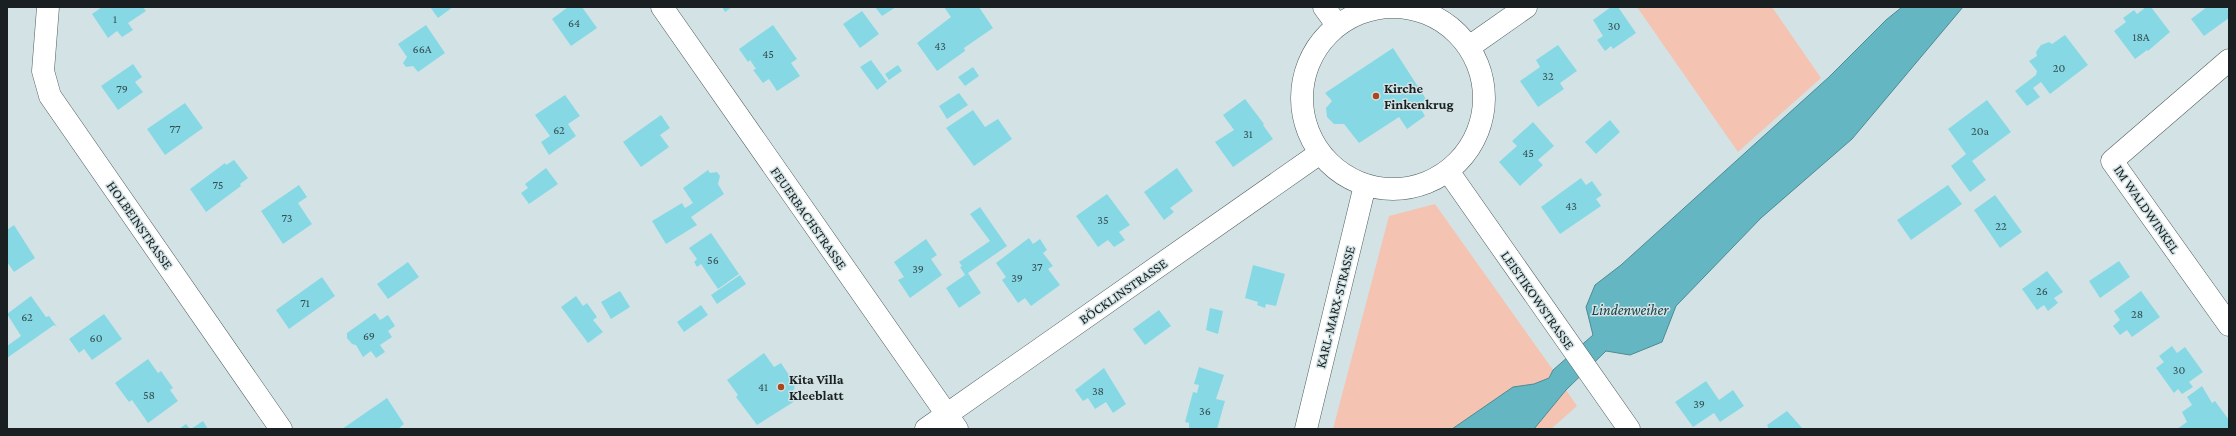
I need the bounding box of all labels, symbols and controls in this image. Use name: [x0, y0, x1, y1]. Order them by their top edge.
house number: 1: [113, 12, 117, 26]
house number: 64: [568, 16, 580, 30]
house number: 30: [1608, 19, 1620, 33]
house number: 18A: [2132, 30, 2150, 44]
house number: 43: [934, 39, 946, 53]
house number: 66A: [413, 42, 432, 56]
house number: 45: [762, 47, 774, 61]
house number: 20: [2053, 61, 2065, 75]
house number: 32: [1542, 69, 1554, 83]
place label: Kirche Finkenkrug: [1384, 80, 1454, 112]
house number: 79: [116, 82, 128, 96]
marker: Kirche Finkenkrug: [1371, 91, 1381, 101]
house number: 77: [169, 122, 181, 136]
house number: 62: [553, 123, 565, 137]
house number: 20a: [1971, 124, 1989, 138]
house number: 31: [1243, 127, 1253, 141]
house number: 45: [1522, 146, 1534, 160]
street label: IM WALDWINKEL: [2111, 162, 2183, 256]
street label: FEUERBACHSTRASSE: [768, 164, 851, 273]
street label: HOLBEINSTRASSE: [104, 178, 177, 273]
house number: 75: [212, 178, 224, 192]
house number: 43: [1565, 199, 1577, 213]
house number: 73: [281, 211, 293, 225]
house number: 35: [1097, 213, 1109, 227]
house number: 22: [1995, 219, 2007, 233]
street label: KARL-MARX-STRASSE: [1312, 244, 1358, 370]
street label: LEISTIKOWSTRASSE: [1498, 247, 1578, 353]
house number: 56: [707, 253, 719, 267]
street label: BÖCKLINSTRASSE: [1076, 254, 1170, 327]
house number: 37: [1031, 260, 1043, 274]
house number: 39: [912, 262, 924, 276]
house number: 39: [1011, 271, 1023, 285]
house number: 26: [2036, 284, 2048, 298]
house number: 71: [300, 296, 310, 310]
water label: Lindenweiher: [1592, 302, 1669, 318]
house number: 28: [2131, 307, 2143, 321]
house number: 62: [21, 310, 33, 324]
house number: 69: [363, 329, 375, 343]
house number: 60: [90, 331, 103, 345]
house number: 30: [2173, 363, 2185, 377]
place label: Kita Villa Kleeblatt: [789, 371, 845, 403]
house number: 41: [758, 380, 768, 394]
marker: Kita Villa Kleeblatt: [776, 382, 786, 392]
house number: 38: [1092, 384, 1104, 398]
house number: 58: [143, 388, 155, 402]
house number: 39: [1693, 397, 1705, 411]
house number: 36: [1199, 404, 1211, 418]

